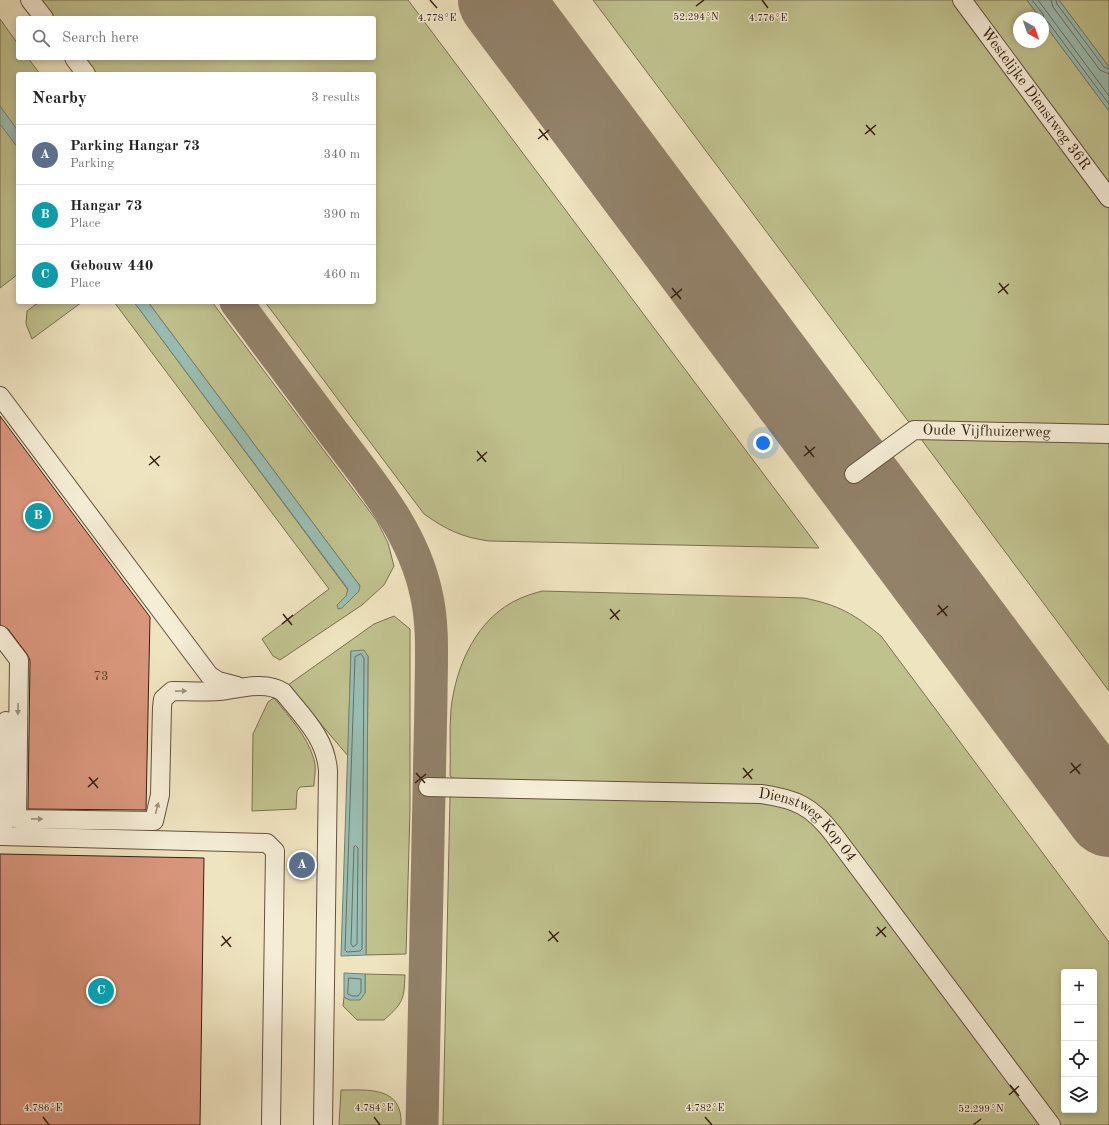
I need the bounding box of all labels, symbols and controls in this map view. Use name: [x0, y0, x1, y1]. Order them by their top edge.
text: 52.294°N: [673, 12, 719, 22]
north arrow: [1013, 12, 1049, 48]
text: 4.778°E: [418, 13, 456, 23]
text: 4.776°E: [749, 13, 787, 23]
search box: [16, 16, 376, 60]
street label: Westelijke Dienstweg 36R: [978, 25, 1093, 173]
icon: search: [30, 27, 52, 49]
text: Search here: [62, 31, 139, 46]
text: Nearby: [32, 90, 87, 107]
text: 3 results: [311, 91, 360, 104]
text: Parking Hangar 73: [70, 139, 200, 154]
text: A: [40, 148, 50, 161]
text: 340 m: [323, 148, 360, 161]
text: Parking: [70, 157, 114, 170]
text: Hangar 73: [70, 199, 142, 214]
text: B: [40, 208, 50, 221]
text: 390 m: [323, 208, 360, 221]
text: Place: [70, 217, 100, 230]
text: Gebouw 440: [70, 259, 154, 274]
text: C: [41, 268, 49, 281]
text: 460 m: [323, 268, 360, 281]
text: Place: [70, 277, 100, 290]
street label: Oude Vijfhuizerweg: [922, 423, 1051, 440]
your location: [753, 433, 773, 453]
pin: B: [25, 501, 51, 531]
house number: 73: [93, 670, 109, 683]
one-way arrow: [175, 688, 188, 694]
one-way arrow: [15, 703, 21, 716]
street label: Dienstweg Kop 04: [758, 786, 859, 865]
one-way arrow: [154, 801, 160, 813]
one-way arrow: [31, 816, 44, 822]
pin: A: [289, 850, 315, 880]
map controls: [1061, 969, 1097, 1113]
button: +: [1061, 969, 1097, 1005]
pin: C: [88, 976, 114, 1006]
button: −: [1061, 1005, 1097, 1041]
button: locate: [1061, 1041, 1097, 1077]
button: layers: [1061, 1077, 1097, 1113]
text: 4.786°E: [24, 1103, 62, 1113]
text: 4.784°E: [355, 1103, 393, 1113]
text: 4.782°E: [686, 1103, 724, 1113]
text: 52.299°N: [958, 1104, 1004, 1114]

